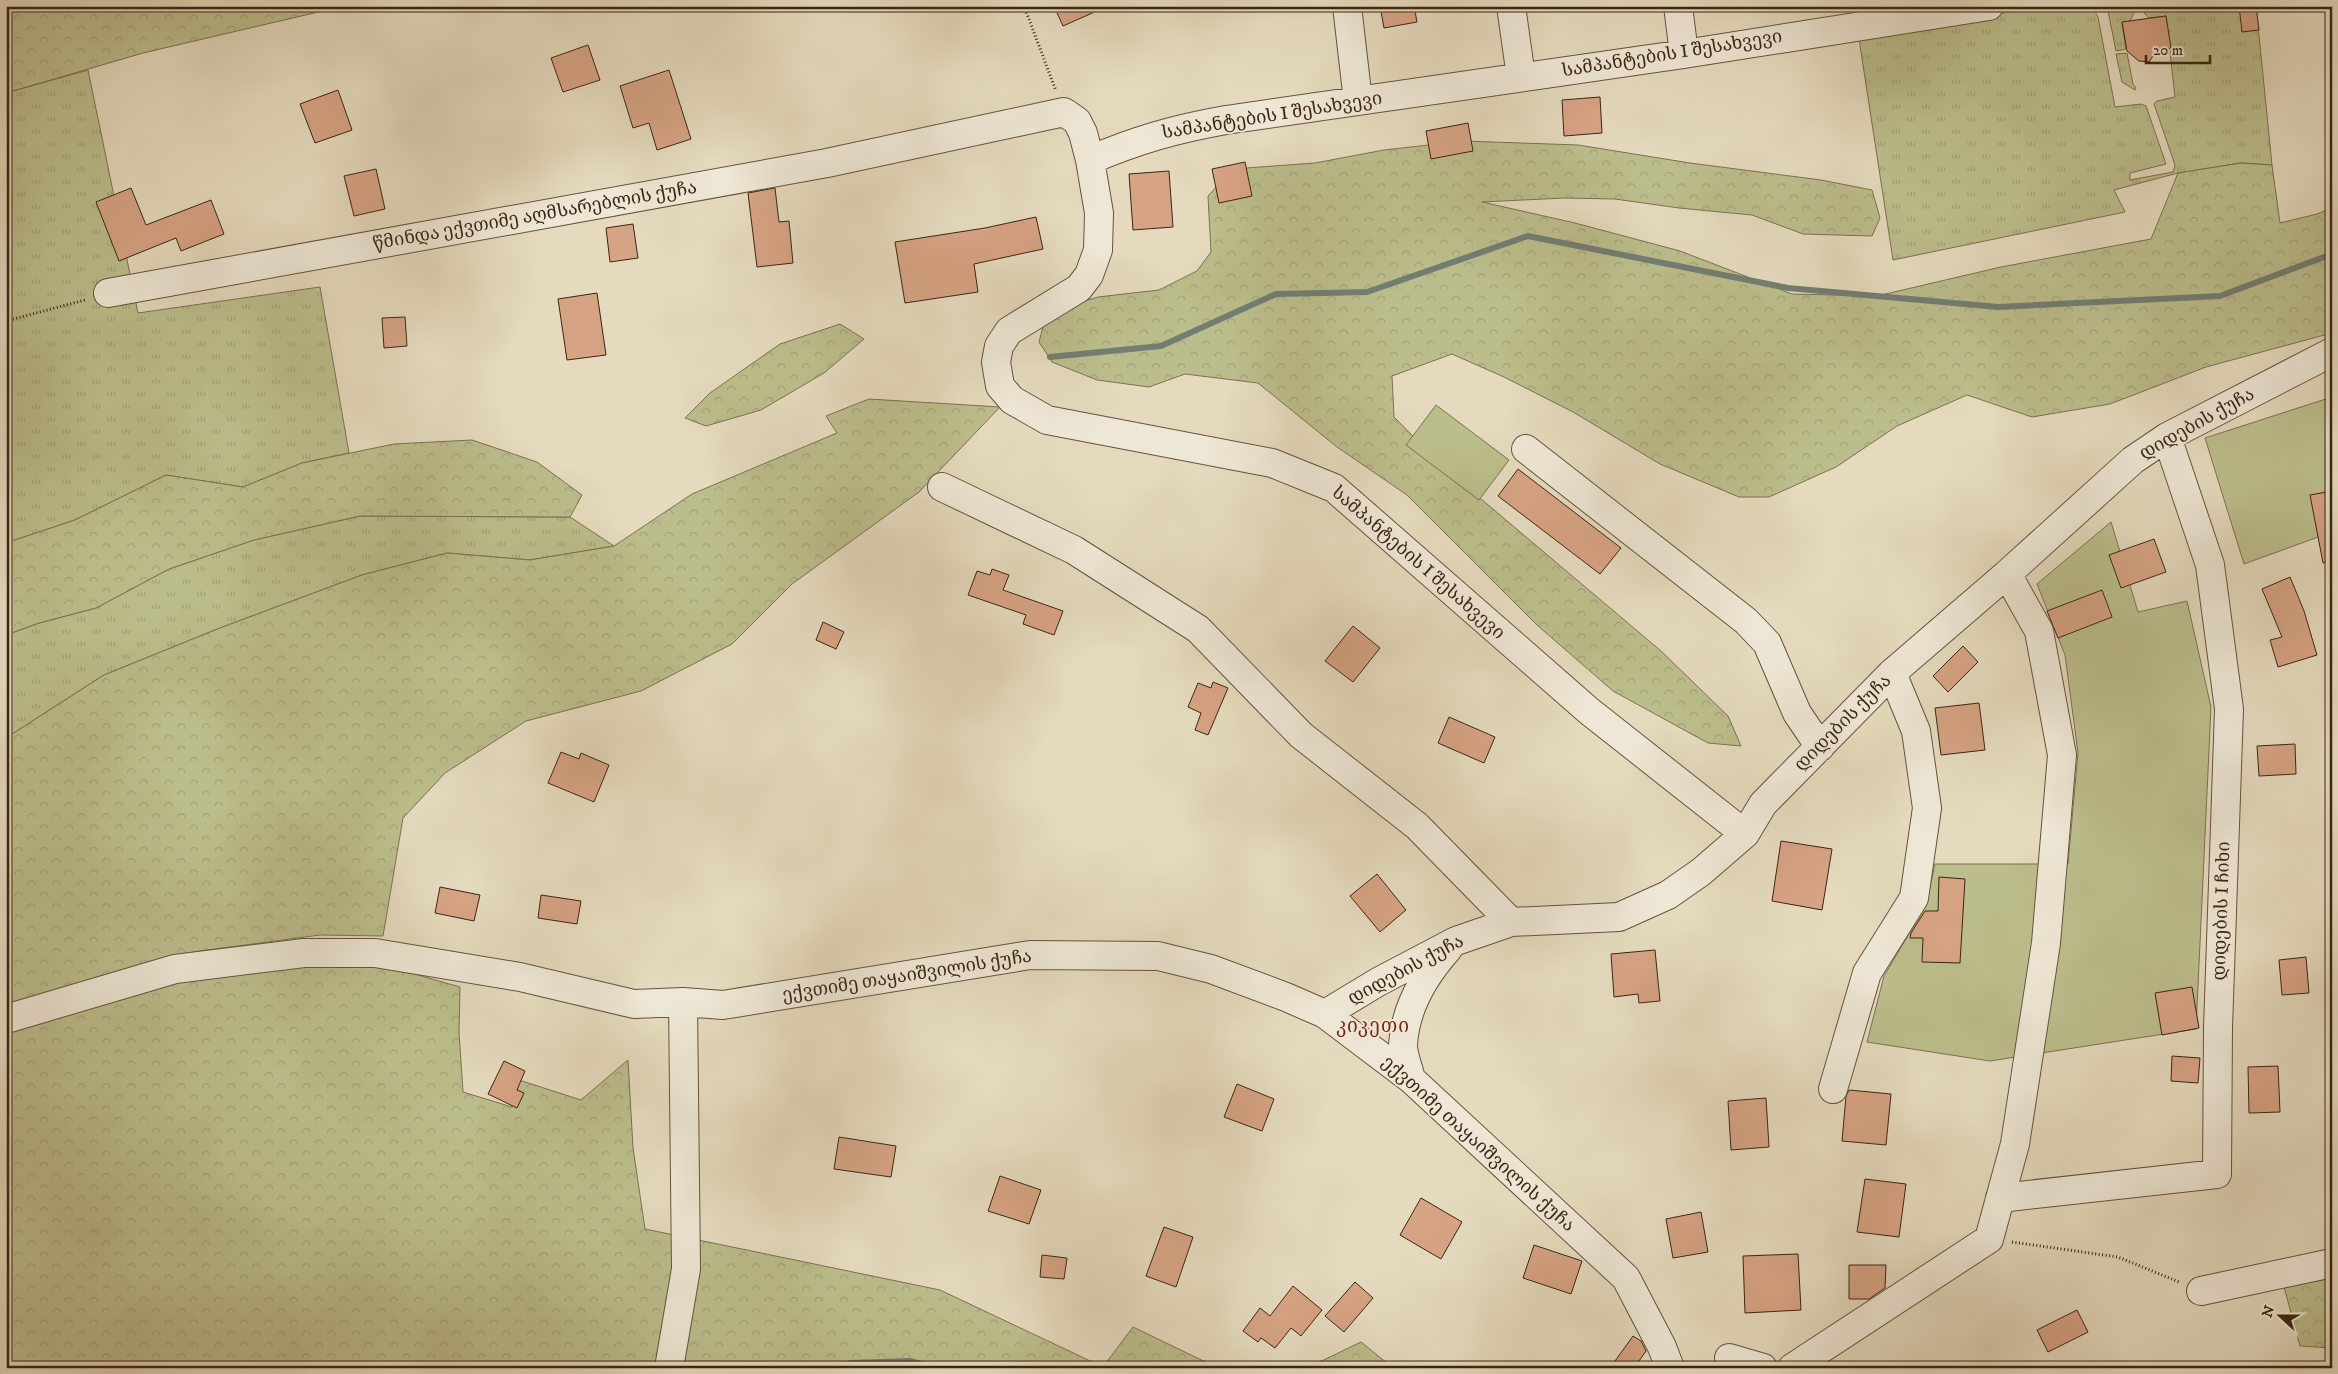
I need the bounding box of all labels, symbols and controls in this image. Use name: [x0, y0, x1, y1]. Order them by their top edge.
street label: სამპანტების I შესახვევი: [1560, 26, 1784, 82]
scale bar: [2146, 32, 2209, 64]
text: 20 m: [2153, 41, 2183, 60]
street label: სამპანტების I შესახვევი: [1160, 88, 1384, 144]
street label: წმინდა ექვთიმე აღმსარებლის ქუჩა: [372, 177, 698, 255]
street label: დიდების ქუჩა: [2136, 383, 2258, 465]
street label: სამპანტების I შესახვევი: [1327, 482, 1509, 644]
street label: დიდების ქუჩა: [1790, 670, 1896, 776]
street label: დიდების I ჩიხი: [2209, 841, 2235, 981]
street label: დიდების ქუჩა: [1344, 930, 1468, 1010]
street label: ექვთიმე თაყაიშვილის ქუჩა: [781, 945, 1033, 1007]
district label: კიკეთი: [1336, 1015, 1410, 1038]
street label: ექვთიმე თაყაიშვილის ქუჩა: [1377, 1051, 1579, 1237]
north arrow: [2256, 1292, 2306, 1342]
text: N: [2258, 1303, 2279, 1320]

